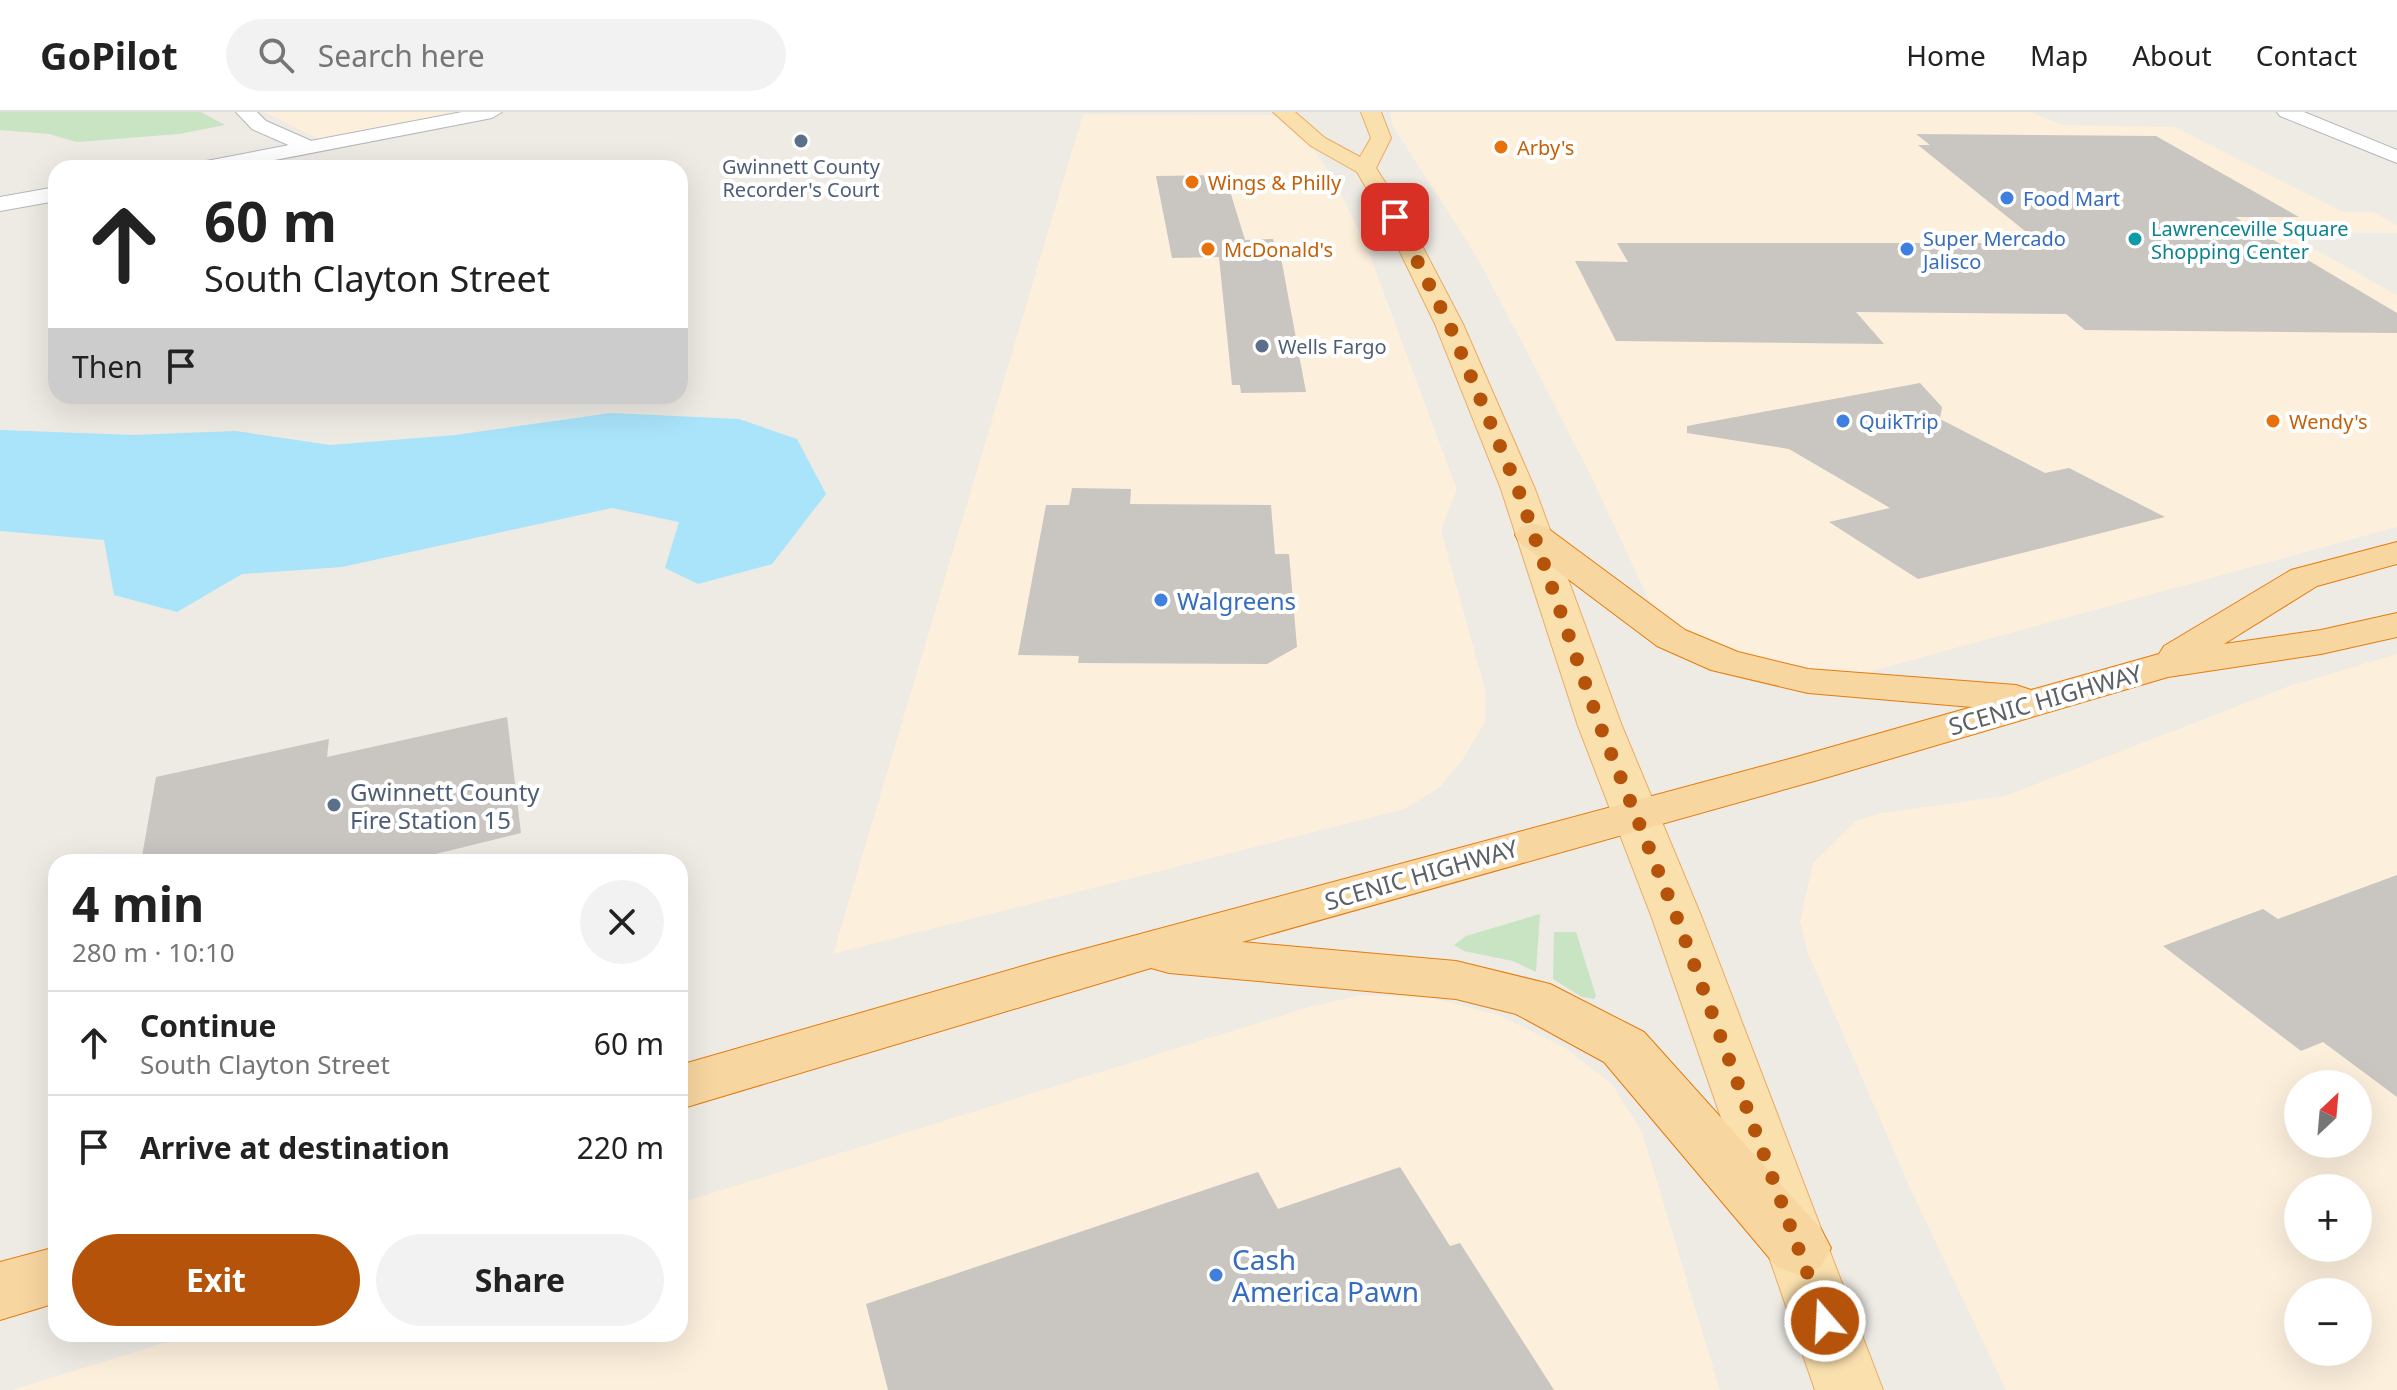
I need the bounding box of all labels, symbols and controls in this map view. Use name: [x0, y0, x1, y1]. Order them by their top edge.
search box: [226, 19, 786, 91]
text: GoPilot: [40, 29, 178, 81]
icon: search: [254, 33, 298, 77]
text: Search here: [318, 35, 485, 76]
text: Home: [1906, 36, 1986, 74]
text: Map: [2030, 36, 2088, 74]
text: About: [2132, 36, 2212, 74]
text: Contact: [2256, 36, 2357, 74]
marker: Gwinnett County Recorder's Court: [792, 132, 810, 150]
place label: Arby's: [1517, 134, 1574, 161]
marker: Arby's: [1492, 138, 1510, 156]
place label: Gwinnett County Recorder's Court: [722, 153, 881, 203]
place label: Wings & Philly: [1208, 169, 1342, 196]
marker: Wings & Philly: [1183, 173, 1201, 191]
text: 60 m: [204, 182, 337, 258]
pin: [1361, 183, 1429, 251]
place label: Food Mart: [2023, 185, 2120, 212]
marker: Food Mart: [1998, 189, 2016, 207]
icon: ahead: [72, 192, 176, 296]
icon: arrive: [1373, 195, 1417, 239]
place label: Lawrenceville Square Shopping Center: [2151, 215, 2349, 265]
place label: Super Mercado Jalisco: [1921, 225, 2066, 275]
marker: Lawrenceville Square Shopping Center: [2126, 230, 2144, 248]
place label: McDonald's: [1224, 236, 1333, 263]
marker: McDonald's: [1199, 240, 1217, 258]
marker: Super Mercado Jalisco: [1898, 240, 1916, 258]
text: South Clayton Street: [204, 254, 550, 303]
place label: Wells Fargo: [1278, 333, 1387, 360]
marker: Wells Fargo: [1253, 337, 1271, 355]
icon: arrive: [159, 344, 203, 388]
text: Then: [72, 346, 143, 387]
place label: QuikTrip: [1859, 408, 1939, 435]
place label: Wendy's: [2289, 408, 2368, 435]
marker: QuikTrip: [1834, 412, 1852, 430]
marker: Wendy's: [2264, 412, 2282, 430]
place label: Walgreens: [1177, 584, 1296, 617]
marker: Walgreens: [1152, 591, 1170, 609]
street label: SCENIC HIGHWAY: [1945, 656, 2146, 742]
place label: Gwinnett County Fire Station 15: [350, 775, 540, 836]
marker: Gwinnett County Fire Station 15: [325, 796, 343, 814]
street label: SCENIC HIGHWAY: [1321, 831, 1522, 917]
text: 4 min: [72, 871, 204, 936]
button: close: [580, 880, 664, 964]
text: 280 m · 10:10: [72, 934, 235, 970]
text: Continue: [140, 1005, 276, 1046]
icon: ahead: [72, 1021, 116, 1065]
text: 60 m: [594, 1023, 664, 1064]
text: South Clayton Street: [140, 1046, 390, 1082]
north arrow: [2284, 1070, 2372, 1158]
map controls: [2284, 1070, 2372, 1366]
icon: arrive: [72, 1125, 116, 1169]
text: Arrive at destination: [140, 1127, 450, 1168]
text: 220 m: [577, 1127, 664, 1168]
button: +: [2284, 1174, 2372, 1262]
button: Exit: [72, 1234, 360, 1326]
button: Share: [376, 1234, 664, 1326]
place label: Cash America Pawn: [1232, 1240, 1419, 1310]
marker: Cash America Pawn: [1207, 1266, 1225, 1284]
button: −: [2284, 1278, 2372, 1366]
position arrow: [1783, 1279, 1867, 1363]

